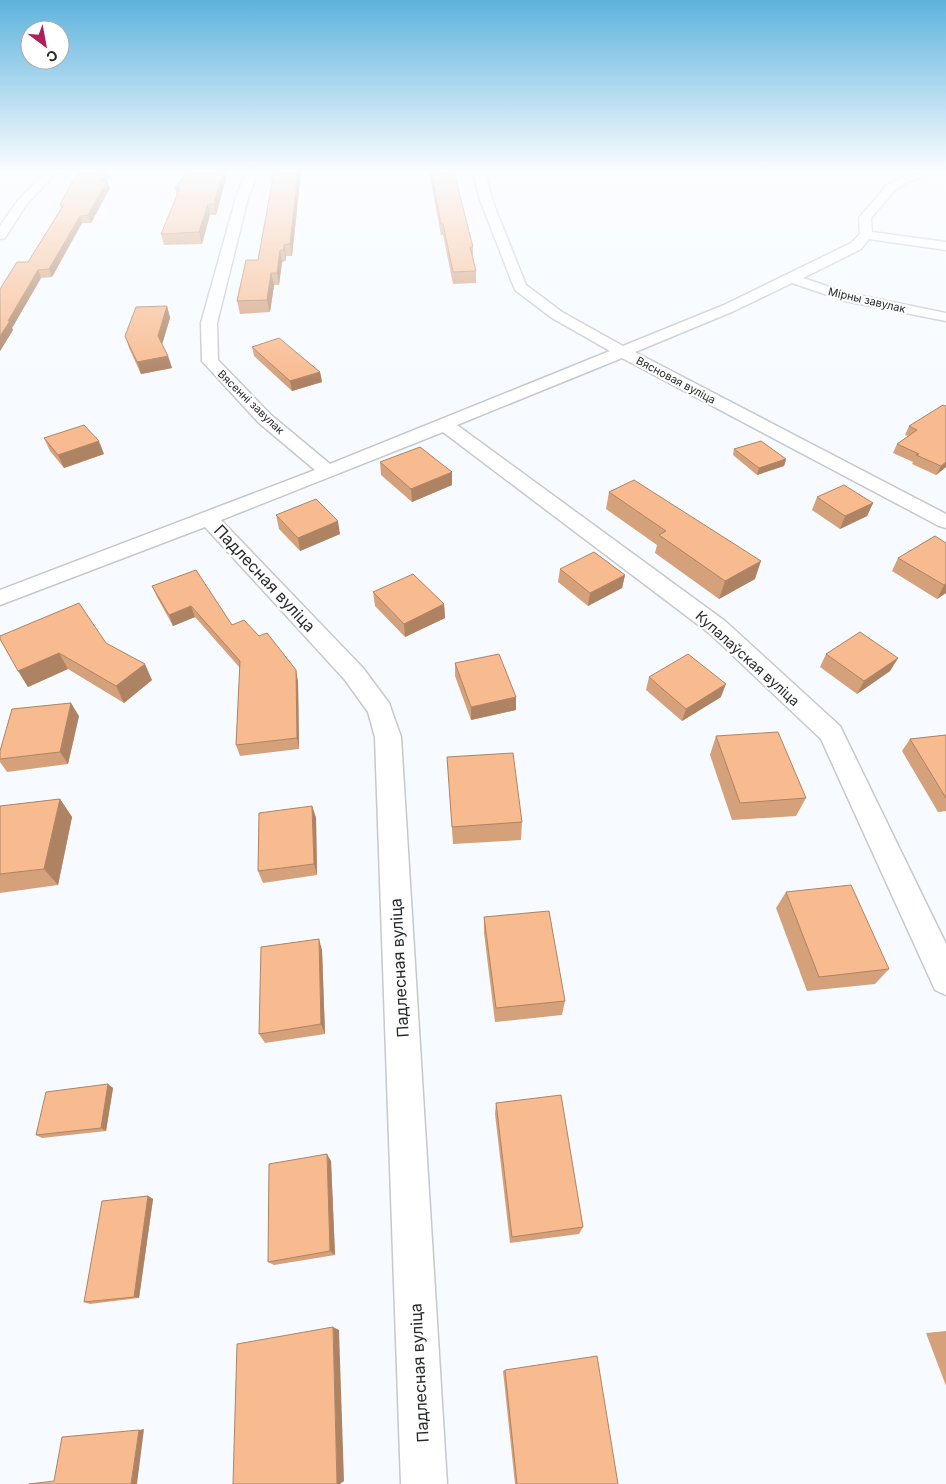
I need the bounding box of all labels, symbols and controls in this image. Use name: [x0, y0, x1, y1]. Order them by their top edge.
north arrow: [20, 20, 70, 70]
text: С: [43, 46, 61, 66]
street label: Мірны завулак: [827, 284, 907, 316]
street label: Вясновая вуліца: [634, 353, 718, 407]
street label: Вясенні завулак: [215, 367, 287, 437]
street label: Падлесная вуліца: [210, 520, 320, 636]
street label: Купалаўская вуліца: [692, 607, 804, 709]
street label: Падлесная вуліца: [385, 898, 413, 1038]
street label: Падлесная вуліца: [405, 1303, 433, 1443]

